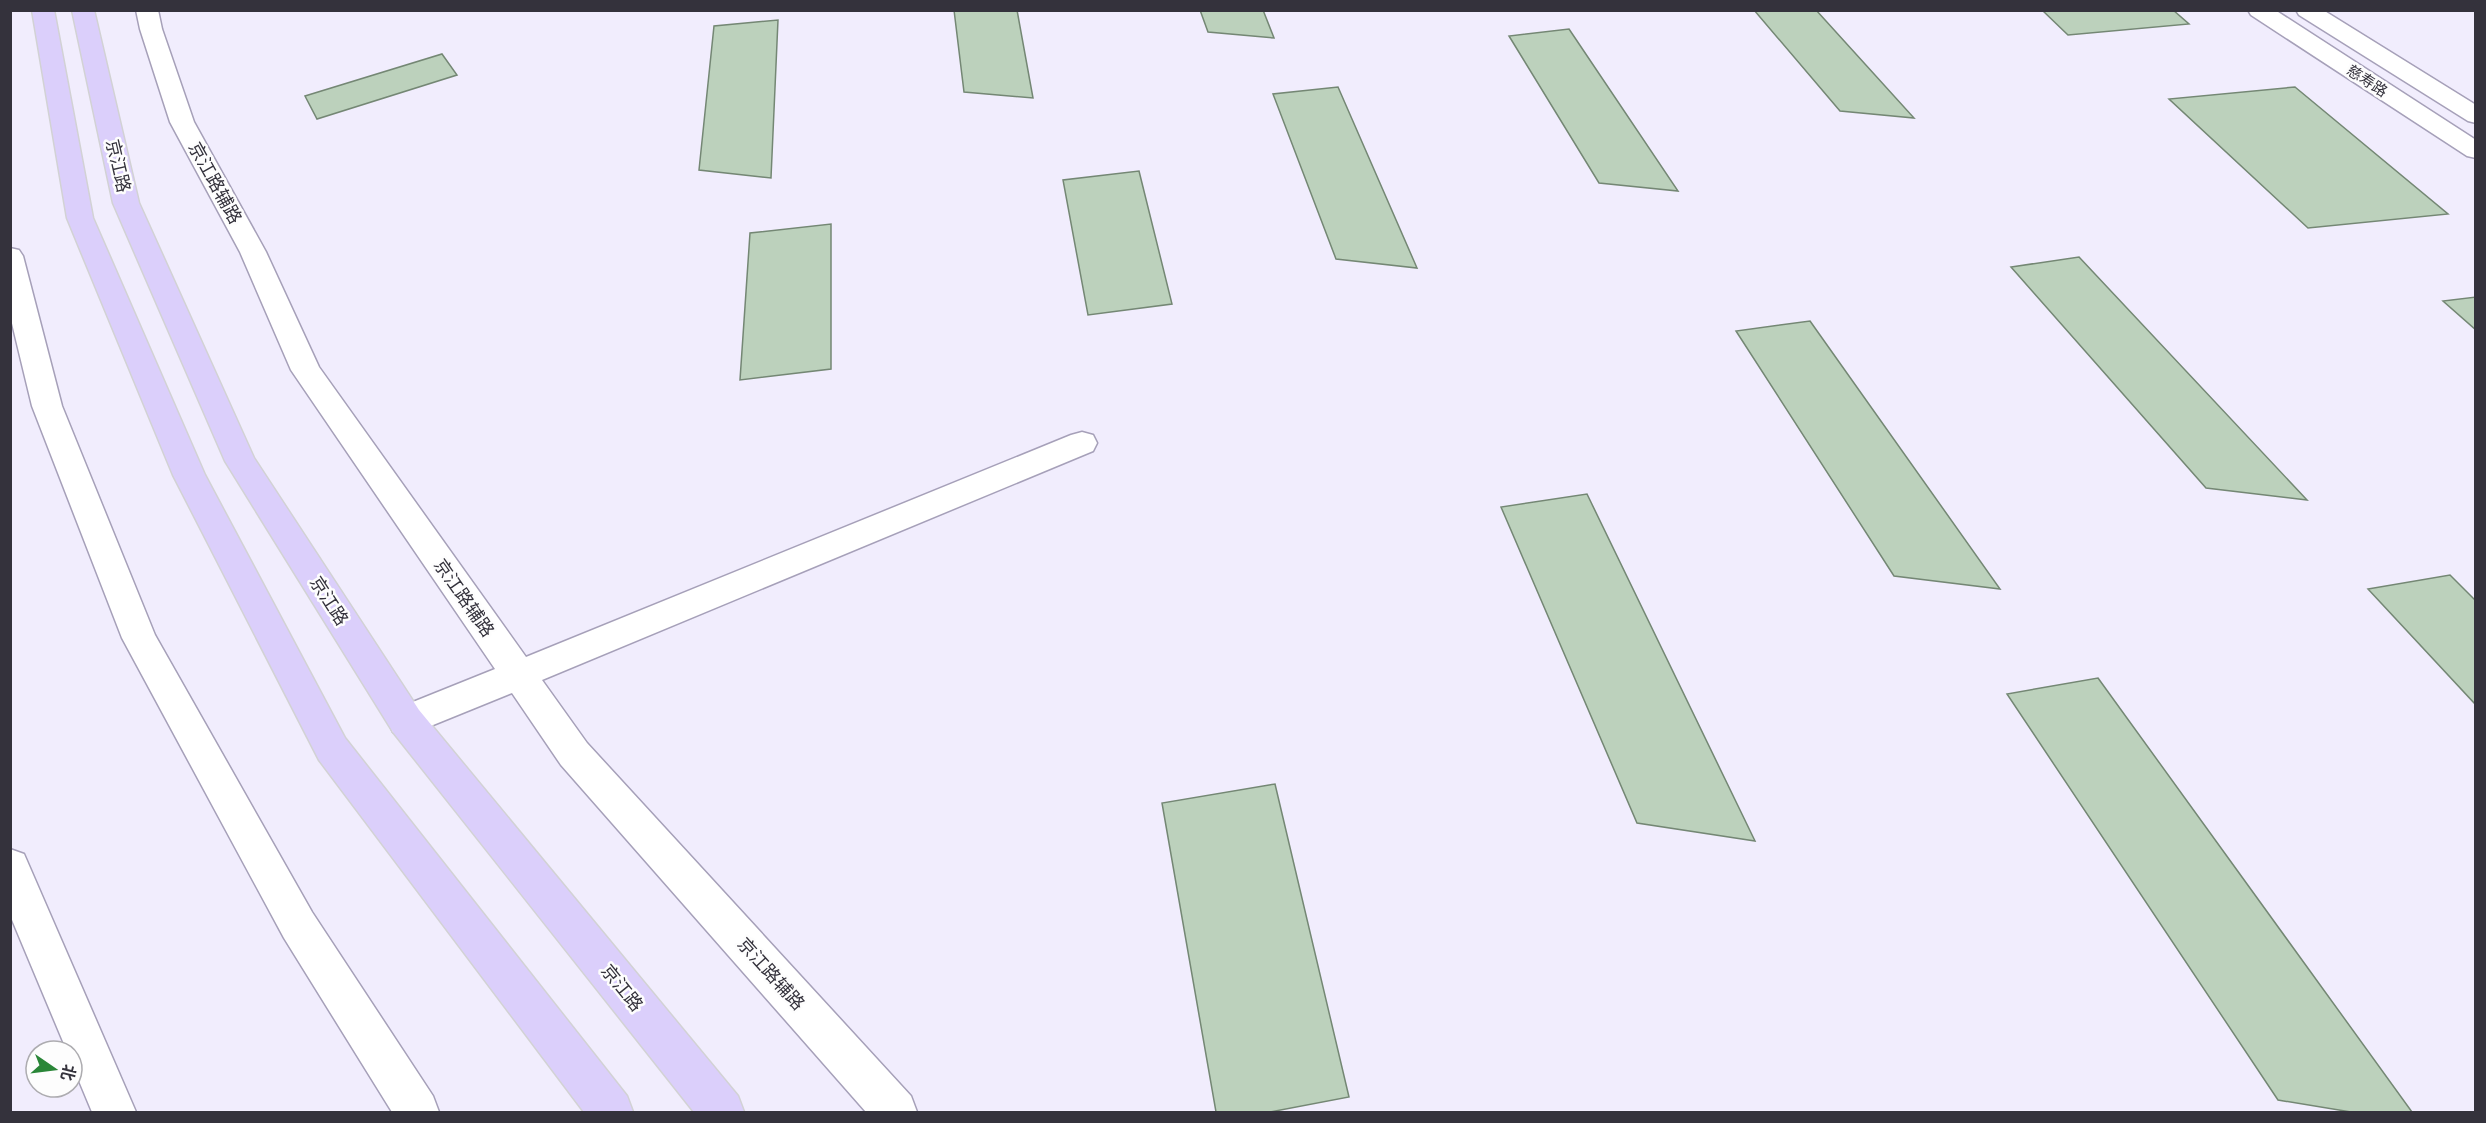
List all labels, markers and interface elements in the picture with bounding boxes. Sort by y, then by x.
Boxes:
street label: 慈寿路 [2343,60,2392,102]
street label: 京江路 [100,137,137,195]
street label: 京江路辅路 [183,137,248,228]
street label: 京江路辅路 [428,554,500,642]
street label: 京江路 [304,571,355,630]
street label: 京江路辅路 [732,932,811,1015]
street label: 京江路 [596,959,649,1017]
north arrow [24,1039,84,1099]
text: 北 [56,1062,81,1083]

